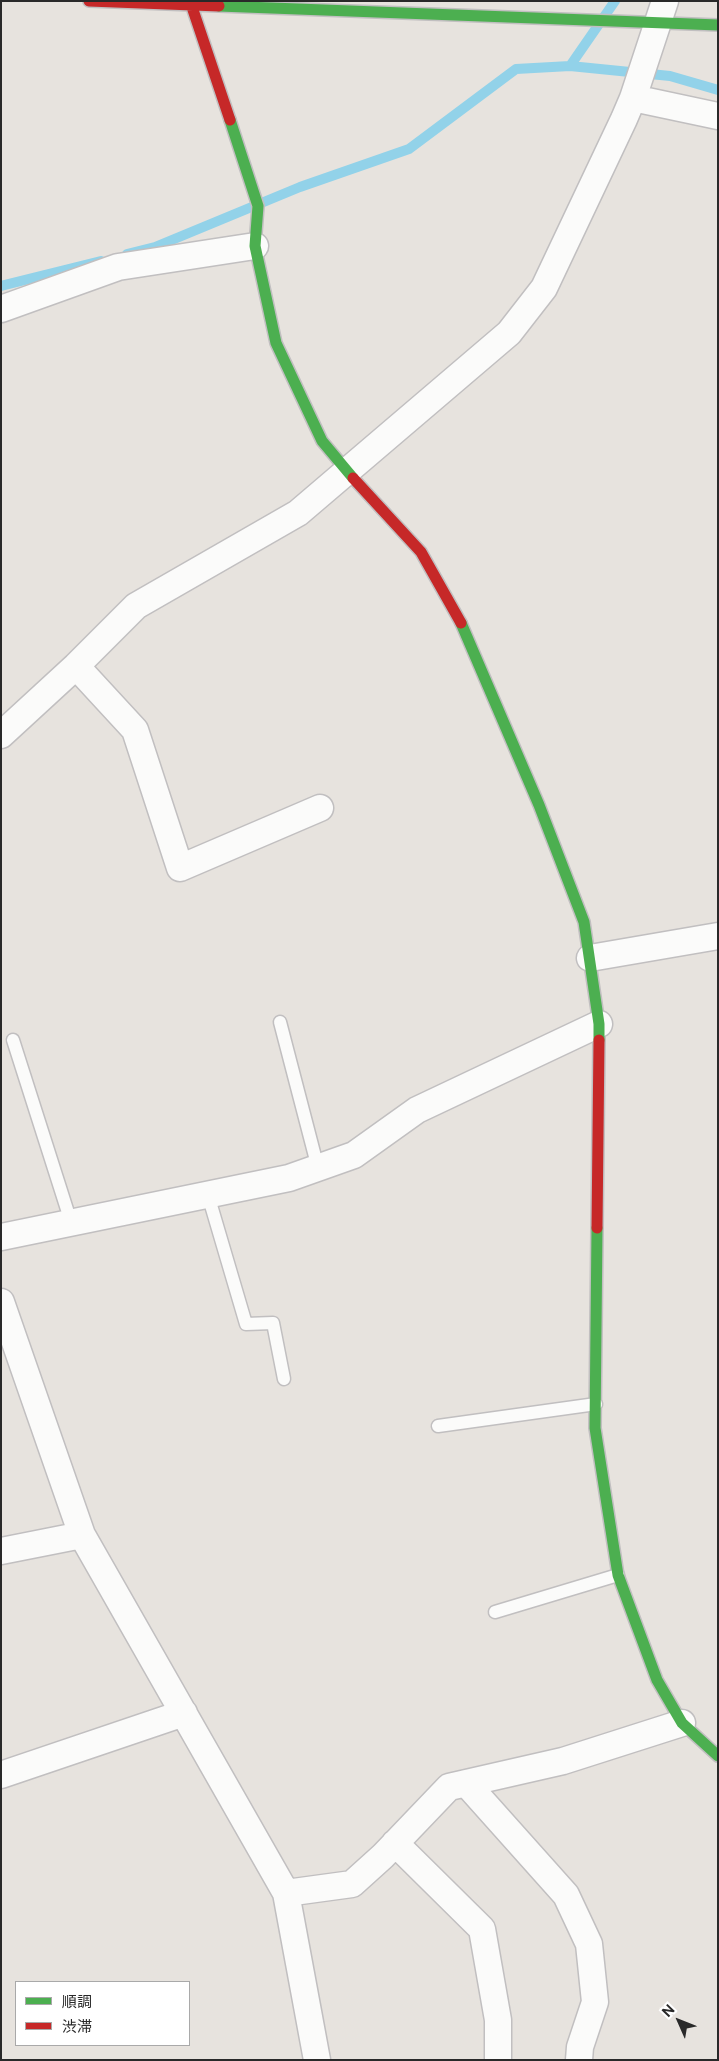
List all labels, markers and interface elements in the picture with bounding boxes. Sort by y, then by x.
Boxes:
legend [15,1981,190,2046]
text: 順調 [62,1993,92,2010]
north arrow [654,1996,704,2046]
text: N [659,2001,678,2020]
text: 渋滞 [62,2018,92,2035]

